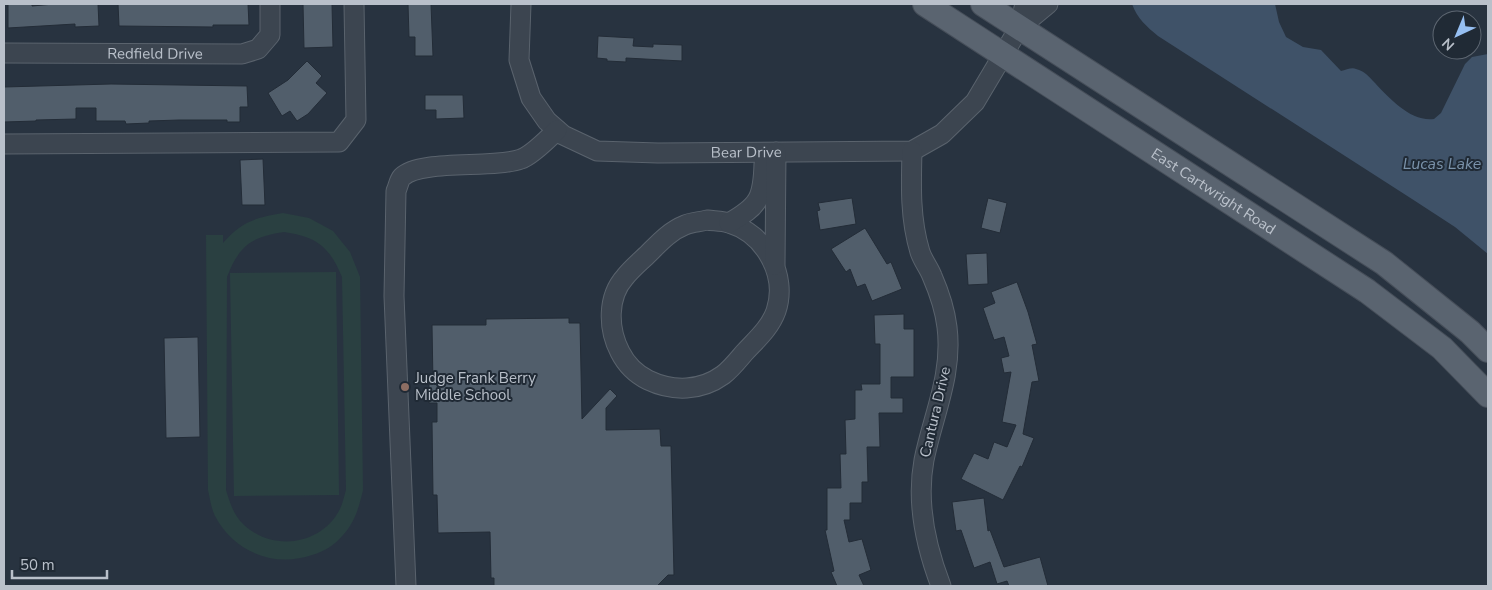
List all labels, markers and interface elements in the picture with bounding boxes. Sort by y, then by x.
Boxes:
north arrow [1432,10,1482,60]
text: N [1438,34,1459,54]
street label: Redfield Drive [107,43,203,64]
street label: Bear Drive [711,142,782,163]
street label: East Cartwright Road [1147,144,1280,239]
water label: Lucas Lake [1403,153,1482,175]
street label: Cantura Drive [915,365,955,459]
place label: Judge Frank Berry Middle School [414,368,536,405]
marker: Judge Frank Berry Middle School [399,381,411,393]
scale bar [12,548,108,580]
text: 50 m [20,555,55,575]

